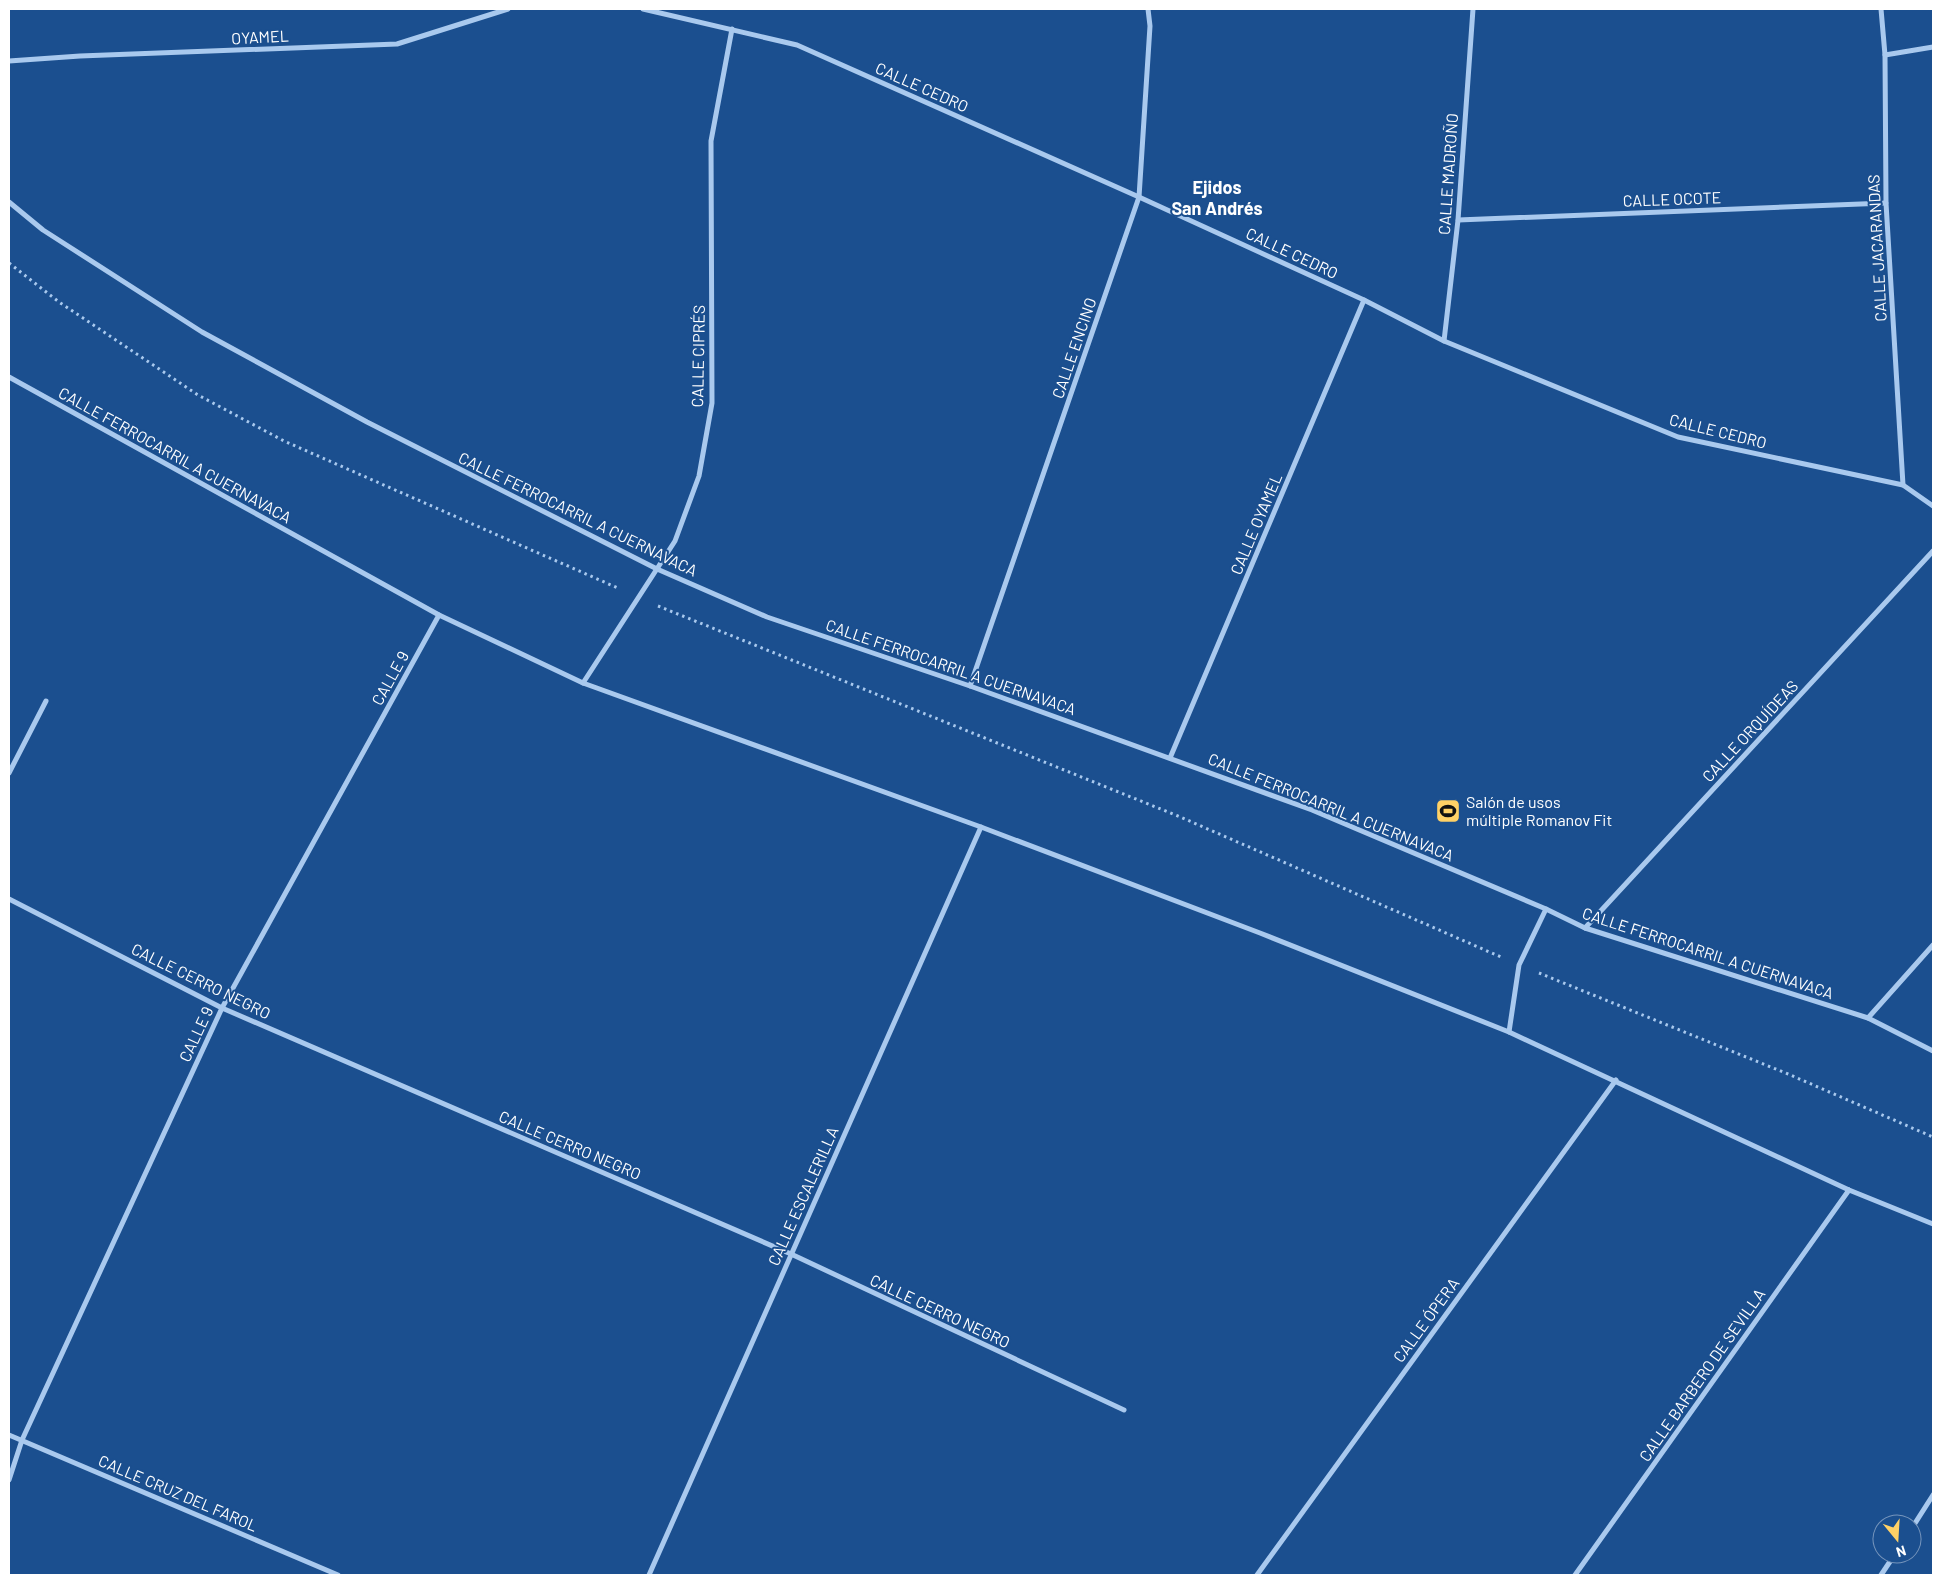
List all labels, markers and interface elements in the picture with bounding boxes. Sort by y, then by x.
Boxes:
street label: OYAMEL [231,26,289,47]
street label: CALLE CEDRO [873,58,972,115]
street label: CALLE MADROÑO [1434,112,1461,235]
street label: CALLE JACARANDAS [1863,174,1890,322]
district label: Ejidos San Andrés [1172,176,1262,219]
street label: CALLE OCOTE [1622,187,1722,210]
street label: CALLE CEDRO [1243,223,1341,282]
street label: CALLE ENCINO [1047,295,1100,401]
street label: CALLE CIPRÉS [687,305,708,407]
street label: CALLE FERROCARRIL A CUERNAVACA [56,382,295,527]
street label: CALLE CEDRO [1668,409,1769,452]
street label: CALLE FERROCARRIL A CUERNAVACA [456,447,701,580]
street label: CALLE OYAMEL [1226,470,1285,577]
street label: CALLE FERROCARRIL A CUERNAVACA [824,615,1079,718]
street label: CALLE 9 [367,647,412,708]
street label: CALLE ORQUÍDEAS [1698,676,1802,785]
street label: CALLE FERROCARRIL A CUERNAVACA [1206,748,1457,865]
place label: Salón de usos múltiple Romanov Fit [1466,792,1612,829]
sports icon: Salón de usos múltiple Romanov Fit [1435,798,1461,824]
street label: CALLE FERROCARRIL A CUERNAVACA [1580,903,1837,1002]
street label: CALLE CERRO NEGRO [129,939,274,1022]
street label: CALLE 9 [175,1003,217,1064]
street label: CALLE CERRO NEGRO [496,1106,644,1183]
street label: CALLE ESCALERILLA [763,1123,842,1268]
street label: CALLE CERRO NEGRO [867,1270,1013,1351]
street label: CALLE ÓPERA [1389,1274,1463,1366]
street label: CALLE BARBERO DE SEVILLA [1635,1284,1769,1465]
street label: CALLE CRUZ DEL FAROL [96,1450,261,1535]
north arrow [1872,1514,1922,1564]
text: N [1894,1542,1908,1561]

